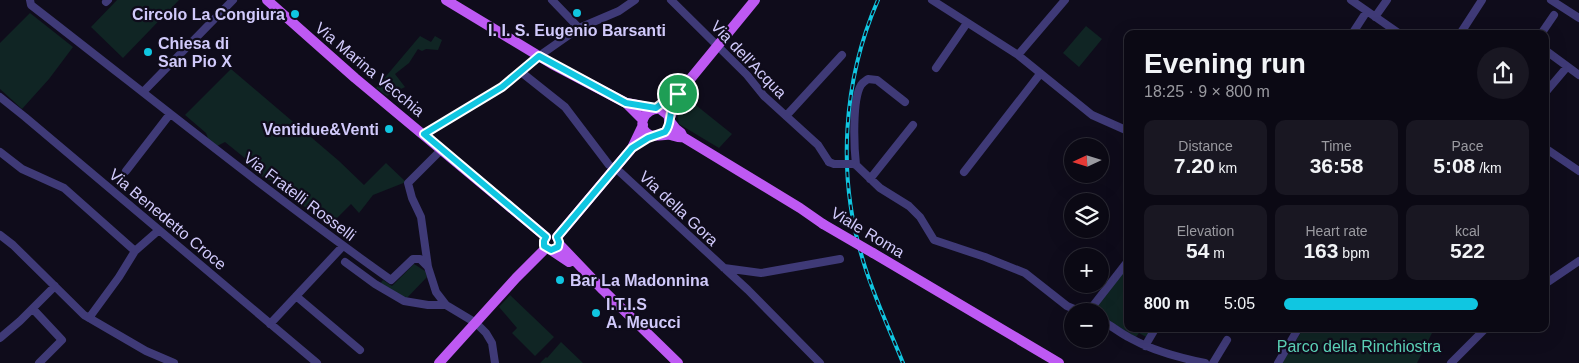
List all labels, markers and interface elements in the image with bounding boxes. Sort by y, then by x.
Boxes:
place label: Circolo La Congiura [132,6,285,23]
marker: I. I. S. Eugenio Barsanti [571,7,583,19]
marker: Circolo La Congiura [289,8,301,20]
street label: Via dell'Acqua [708,17,790,102]
street label: Via Marina Vecchia [312,19,428,120]
place label: I. I. S. Eugenio Barsanti [488,22,666,39]
place label: Chiesa di San Pio X [158,35,232,70]
marker: Chiesa di San Pio X [142,46,154,58]
button: share [1477,47,1529,99]
text: Evening run [1144,48,1306,79]
pin [657,73,699,115]
icon: arrive [664,80,692,108]
text: 18:25 · 9 × 800 m [1144,83,1270,100]
place label: Ventidue&Venti [263,121,379,138]
marker: Ventidue&Venti [383,123,395,135]
north arrow [1064,138,1109,182]
map controls [1064,138,1109,348]
text: Distance [1178,138,1233,154]
text: Time [1321,138,1352,154]
text: Pace [1452,138,1483,154]
street label: Via Fratelli Rosselli [240,149,359,244]
text: 7.20 [1174,154,1215,177]
text: 36:58 [1310,154,1363,177]
text: 5:08 [1433,154,1475,177]
text: km [1215,160,1237,176]
text: /km [1475,160,1502,176]
street label: Via Benedetto Croce [106,166,230,273]
street label: Via della Gora [636,168,721,249]
button: layers [1064,193,1109,238]
street label: Viale Roma [828,204,908,261]
text: Elevation [1177,223,1234,239]
text: Heart rate [1305,223,1368,239]
text: kcal [1455,223,1480,239]
text: 54 [1186,239,1209,262]
text: 163 [1303,239,1338,262]
text: 522 [1450,239,1485,262]
text: m [1209,245,1225,261]
text: bpm [1338,245,1370,261]
button: + [1064,248,1109,293]
place label: Bar La Madonnina [570,272,709,289]
marker: Bar La Madonnina [554,274,566,286]
text: 800 m [1144,295,1189,312]
text: 5:05 [1224,295,1255,312]
place label: I.T.I.S A. Meucci [606,296,681,331]
button: − [1064,303,1109,348]
marker: I.T.I.S A. Meucci [590,307,602,319]
park label: Parco della Rinchiostra [1277,338,1441,355]

